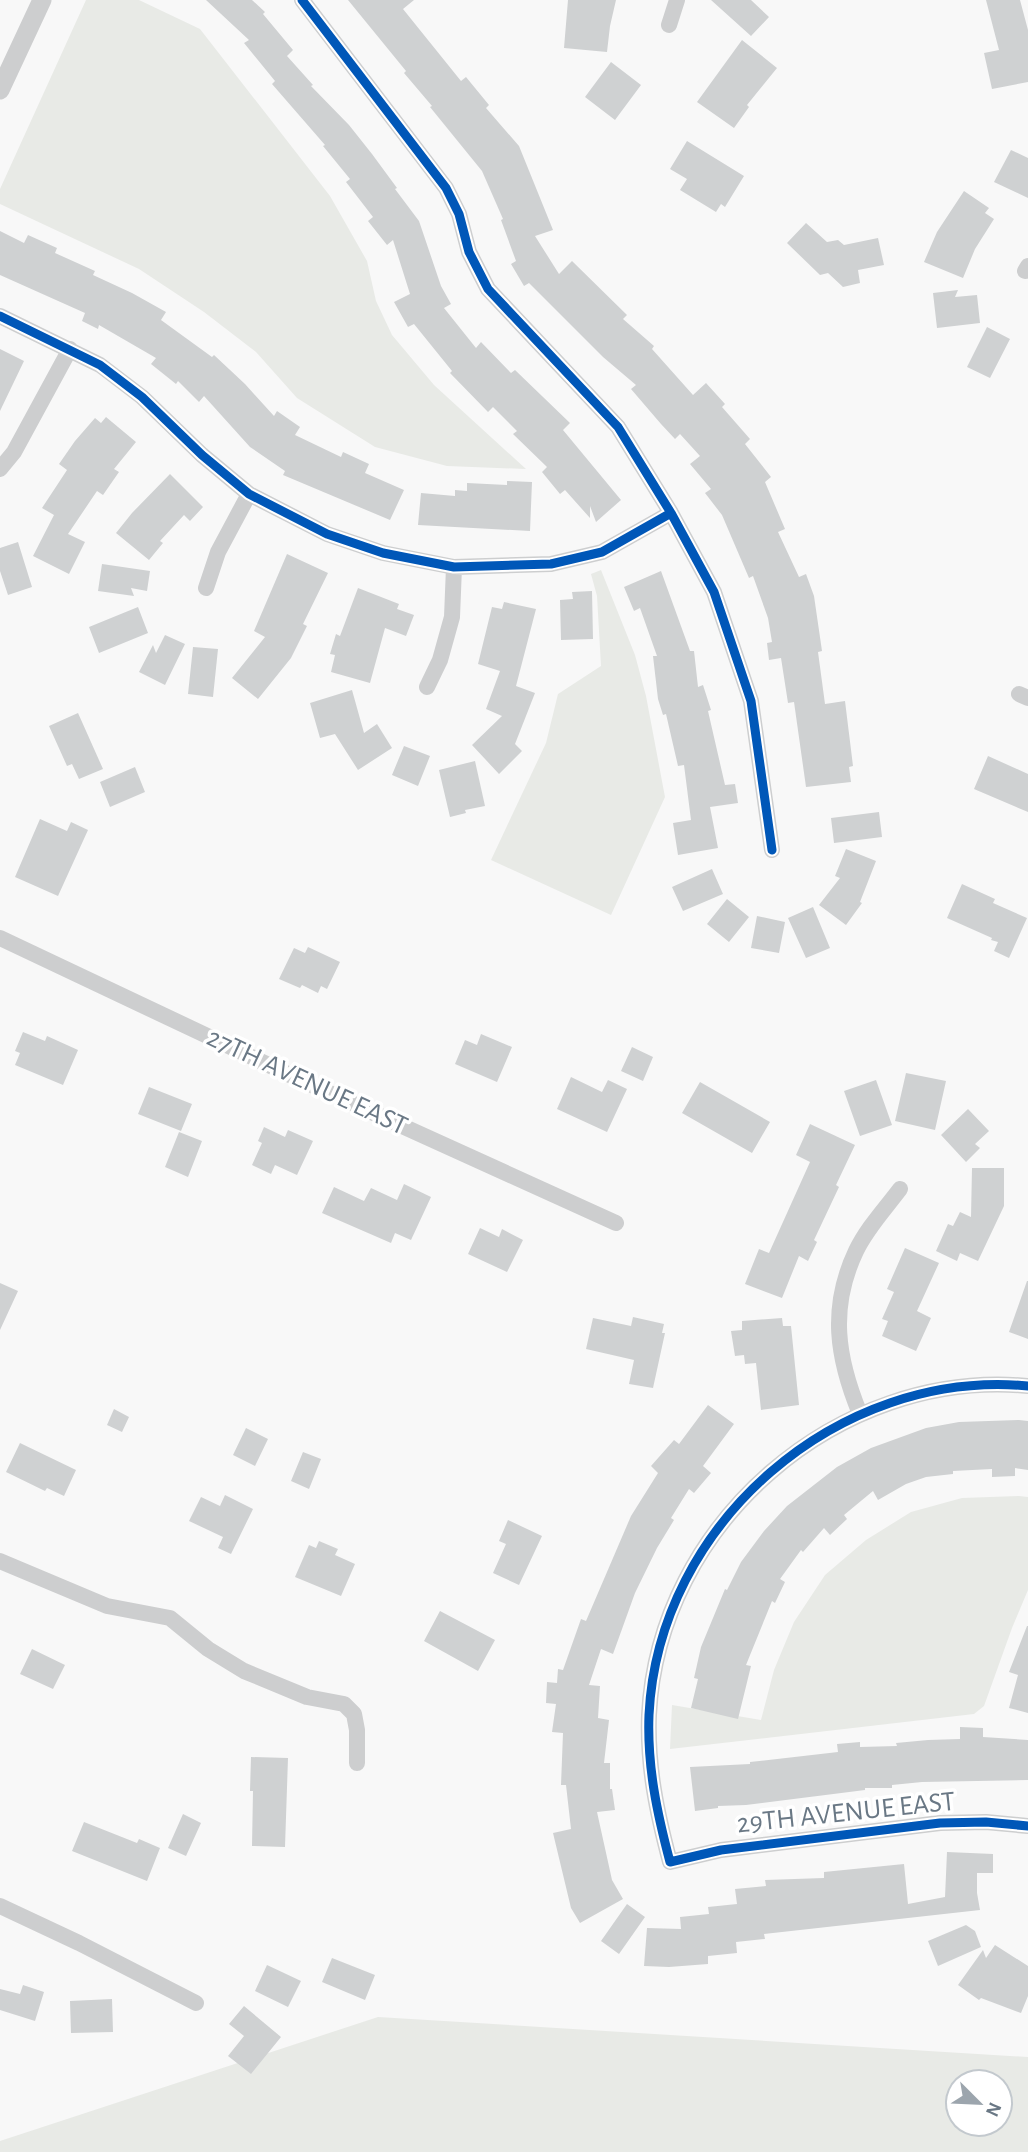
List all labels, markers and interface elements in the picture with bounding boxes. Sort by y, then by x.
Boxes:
street label: 27TH AVENUE EAST [202,1023,412,1141]
street label: 29TH AVENUE EAST [736,1788,957,1838]
north arrow [944,2068,1014,2138]
text: N [982,2099,1005,2119]

